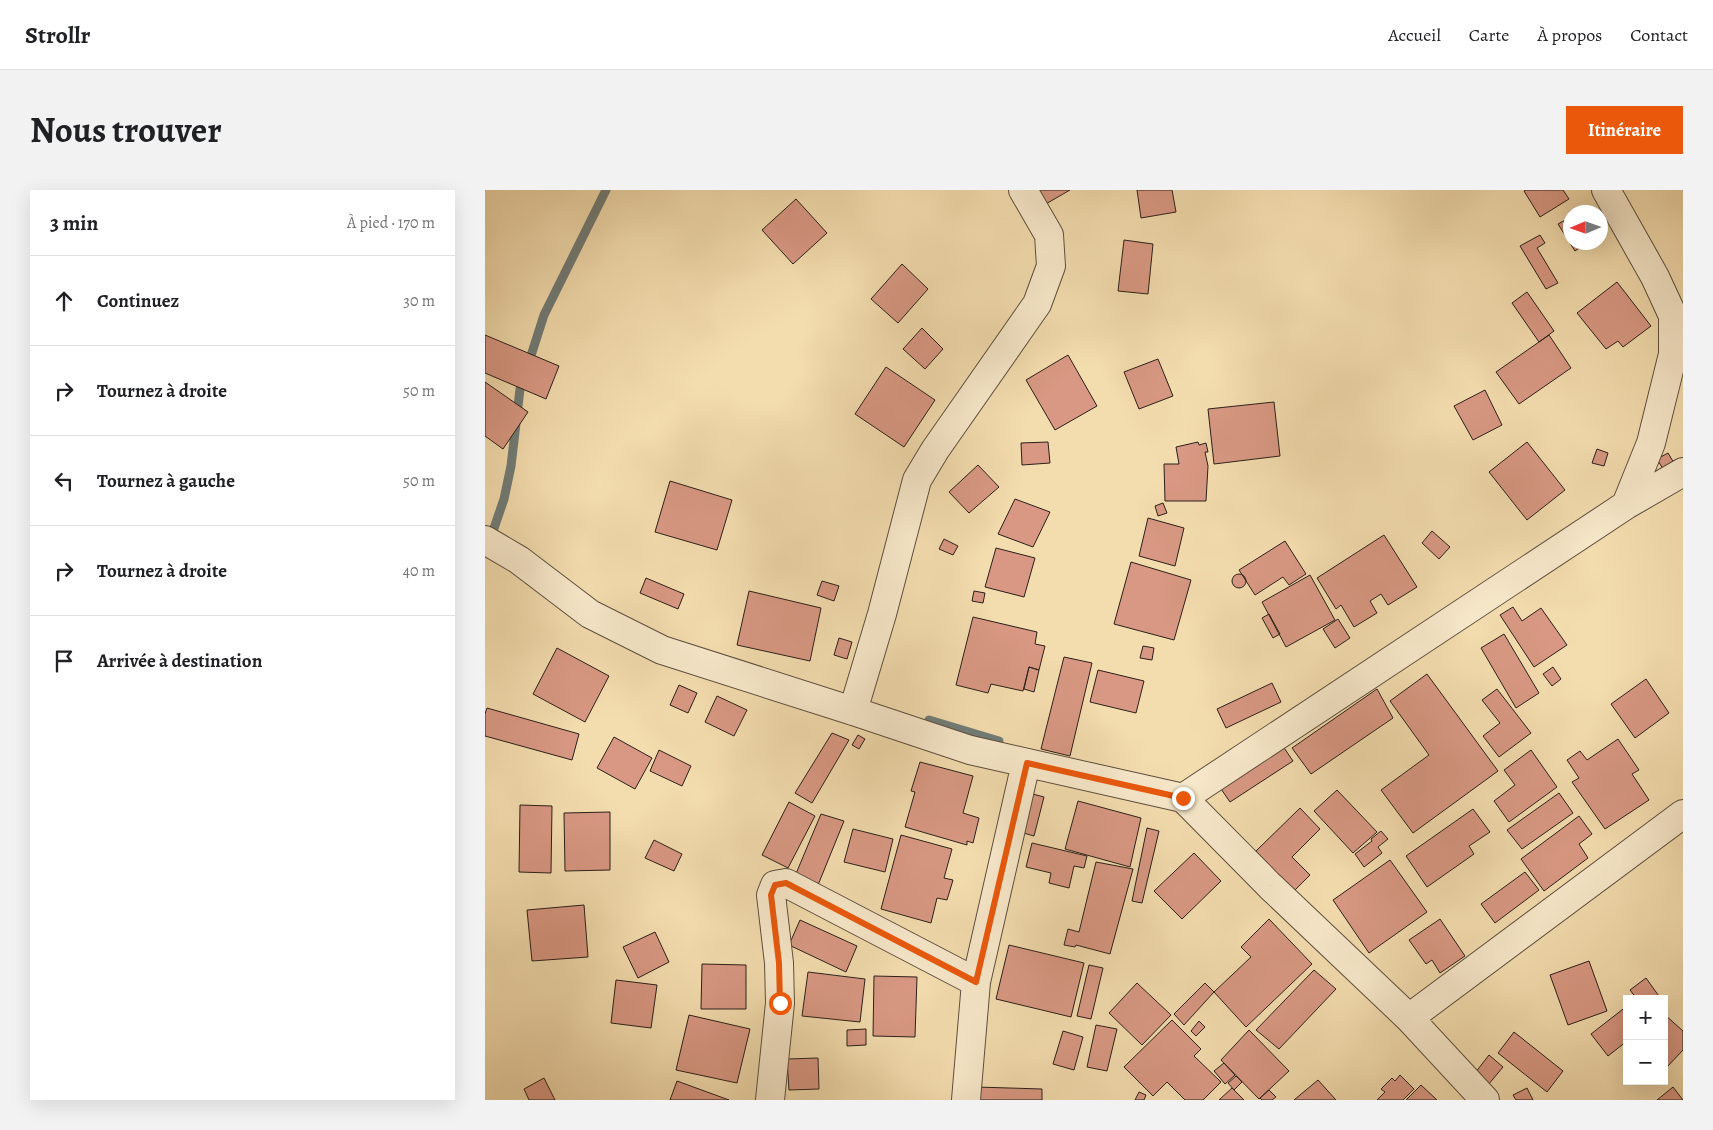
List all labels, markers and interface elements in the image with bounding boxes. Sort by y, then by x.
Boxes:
text: Strollr [25,19,90,51]
text: Accueil [1388,23,1441,47]
text: Carte [1469,23,1509,47]
text: À propos [1537,23,1602,47]
text: Contact [1630,23,1688,47]
text: Nous trouver [30,106,222,154]
button: Itinéraire [1566,106,1683,154]
north arrow [1563,205,1608,250]
text: 3 min [50,209,98,237]
text: À pied · 170 m [347,212,435,234]
icon: ahead [50,287,78,315]
text: Continuez [97,288,179,314]
text: 30 m [403,290,435,312]
icon: right [50,377,78,405]
text: Tournez à droite [97,378,227,404]
text: 50 m [403,380,435,402]
icon: left [50,467,78,495]
text: Tournez à gauche [97,468,235,494]
text: 50 m [403,470,435,492]
icon: right [50,557,78,585]
text: Tournez à droite [97,558,227,584]
text: 40 m [403,560,435,582]
icon: arrive [50,647,78,675]
text: Arrivée à destination [97,648,262,674]
route end [1172,787,1195,810]
route start [769,992,792,1015]
map controls [1623,995,1668,1085]
button: + [1623,995,1668,1040]
button: − [1623,1040,1668,1085]

